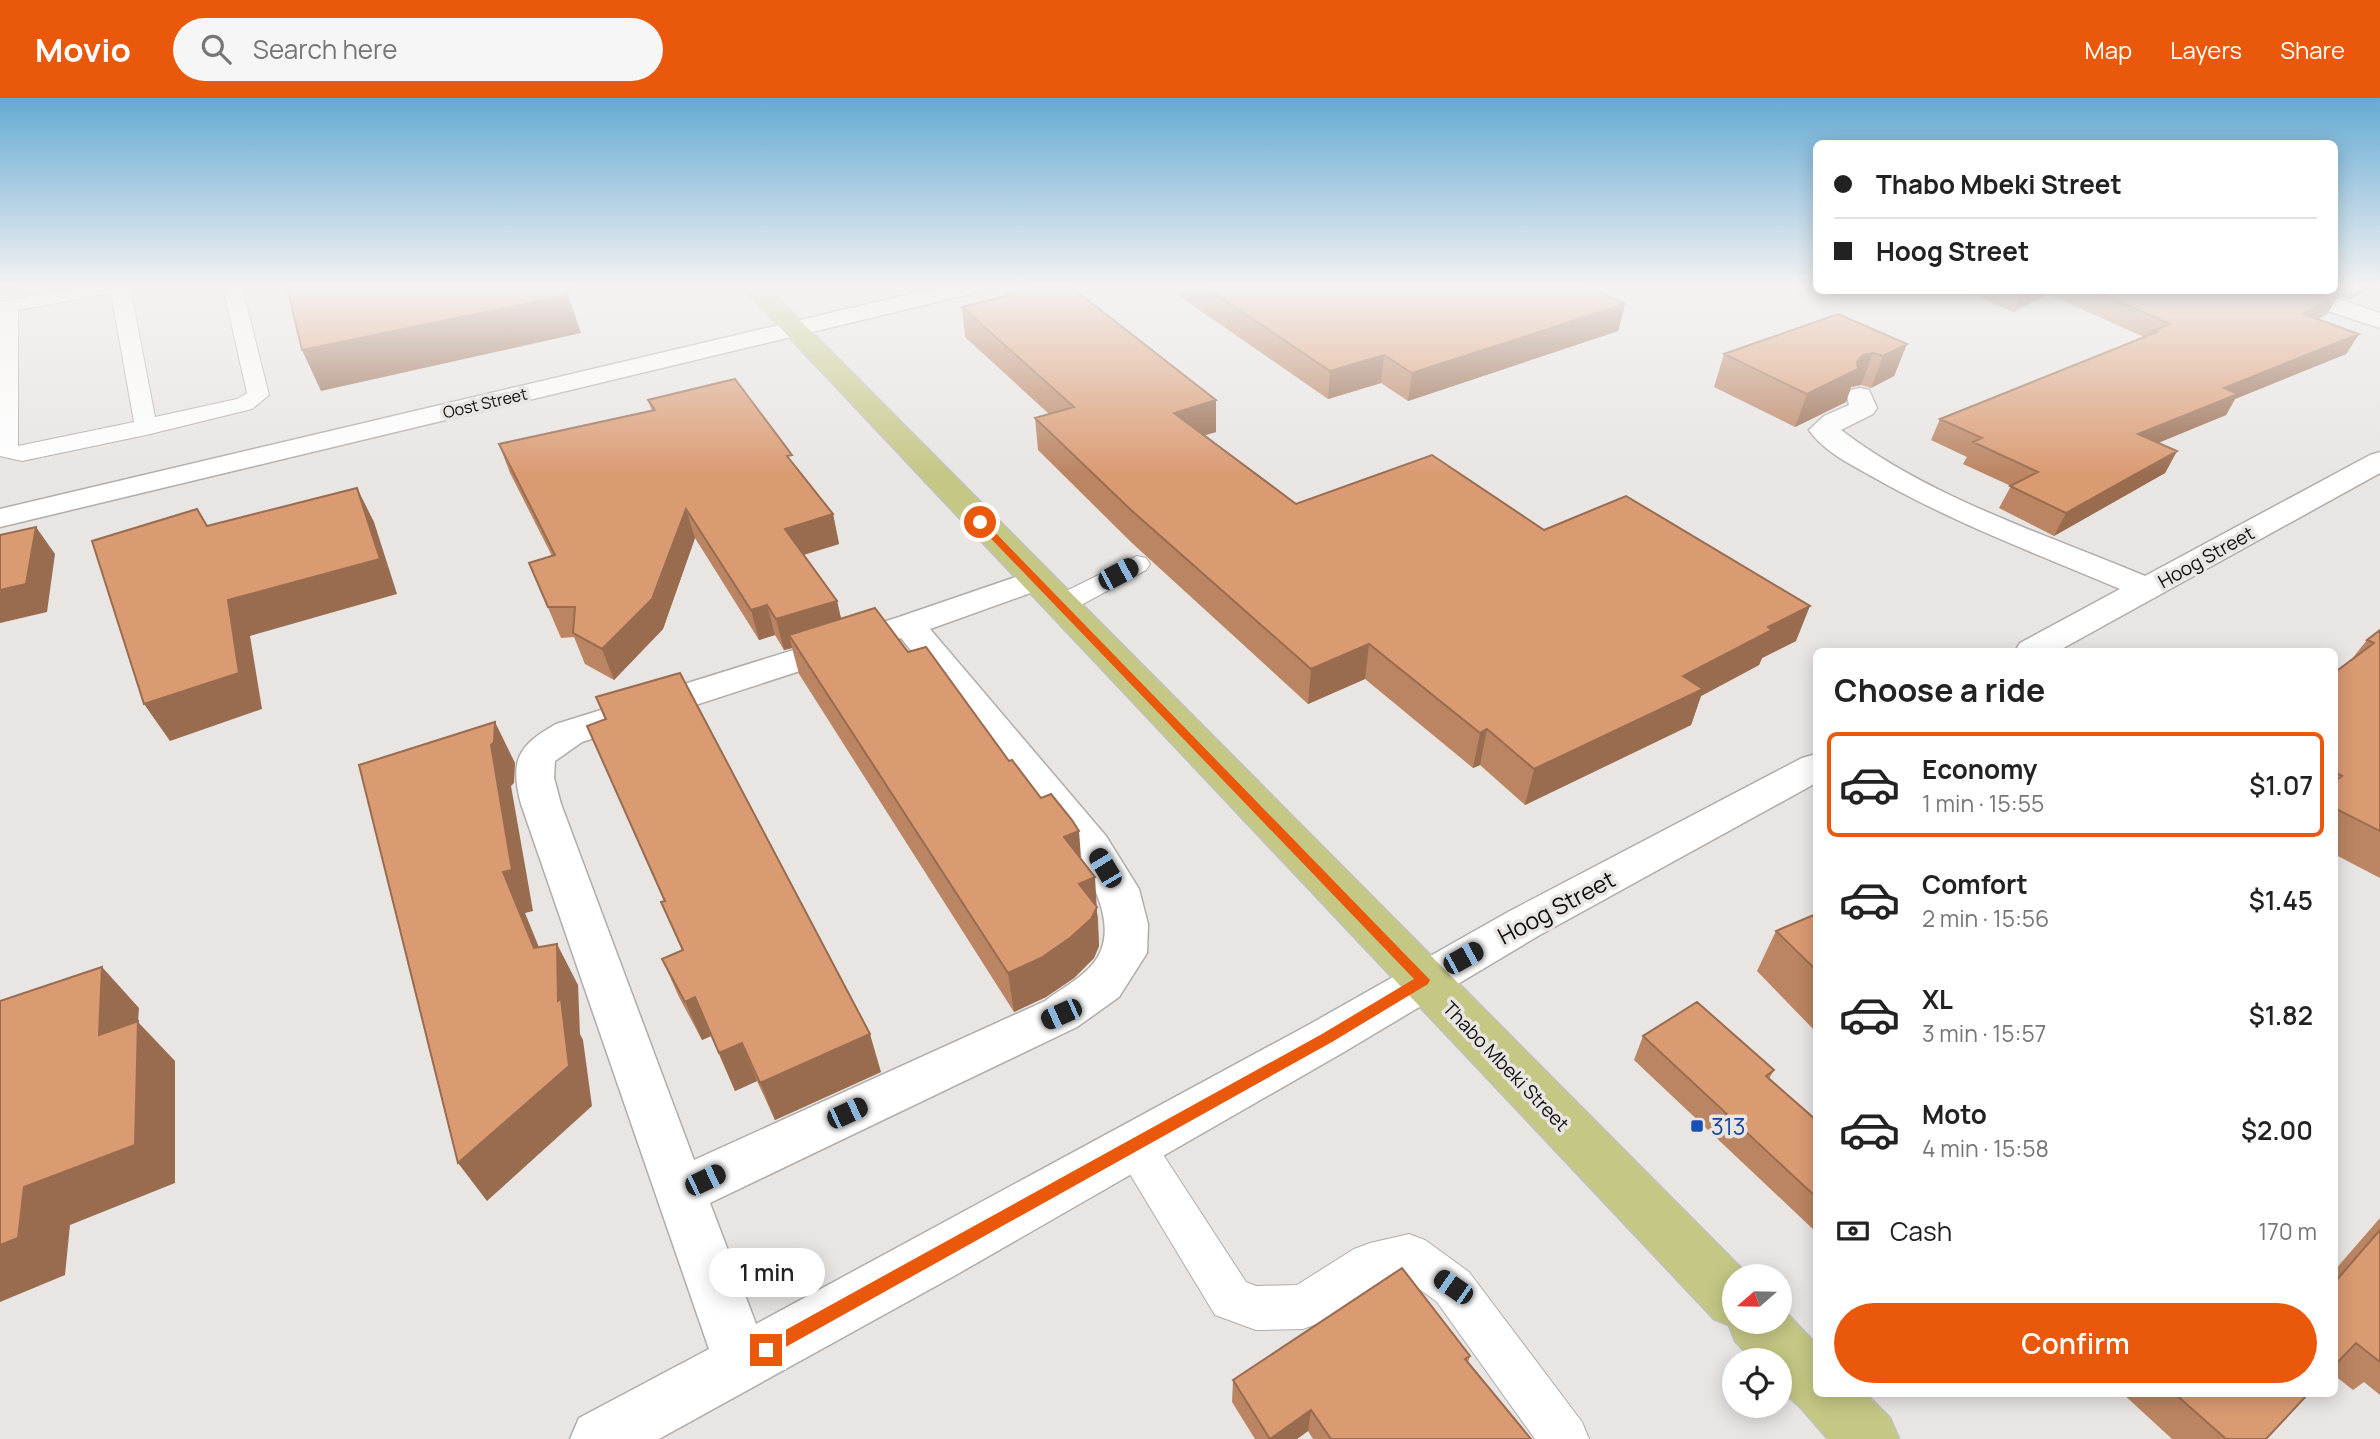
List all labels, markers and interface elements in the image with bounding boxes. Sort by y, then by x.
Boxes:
search box [173,18,663,81]
text: Movio [35,27,131,72]
icon: search [197,30,235,68]
text: Search here [253,31,397,67]
text: Map [2085,33,2132,66]
text: Layers [2170,33,2242,66]
text: Share [2280,33,2345,66]
text: Thabo Mbeki Street [1876,166,2122,202]
text: Hoog Street [1876,233,2029,269]
street label: Oost Street [441,383,529,423]
route start [964,506,996,538]
street label: Hoog Street [2153,520,2259,594]
car [1095,555,1142,593]
text: Choose a ride [1834,668,2045,712]
text: Economy [1922,751,2037,787]
icon: car [1838,753,1901,816]
text: $1.07 [2249,767,2313,803]
text: 1 min · 15:55 [1922,787,2044,819]
car [1086,845,1125,891]
street label: Hoog Street [1492,863,1620,951]
text: Comfort [1922,866,2028,902]
icon: car [1838,868,1901,931]
text: $1.45 [2249,882,2313,918]
text: 2 min · 15:56 [1922,902,2049,934]
car [1440,939,1487,977]
text: XL [1922,981,1953,1017]
icon: car [1838,983,1901,1046]
street label: Thabo Mbeki Street [1437,995,1575,1137]
car [1038,996,1085,1032]
text: $1.82 [2249,997,2313,1033]
text: 3 min · 15:57 [1922,1017,2046,1049]
car [824,1095,871,1131]
text: Moto [1922,1096,1987,1132]
icon: car [1838,1098,1901,1161]
place label: 313 [1711,1110,1745,1142]
text: $2.00 [2241,1112,2313,1148]
marker: 313 [1689,1118,1705,1134]
text: 4 min · 15:58 [1922,1132,2049,1164]
car [682,1161,729,1199]
icon: cash [1834,1212,1872,1250]
text: Cash [1890,1213,1952,1249]
text: 170 m [2258,1215,2317,1247]
callout: 1 min [708,1248,824,1298]
text: 1 min [740,1256,794,1288]
north arrow [1722,1264,1792,1334]
map controls [1722,1264,1792,1418]
car [1430,1266,1477,1308]
button: Confirm [1834,1303,2317,1383]
route end [750,1334,782,1366]
button: locate [1722,1348,1792,1418]

